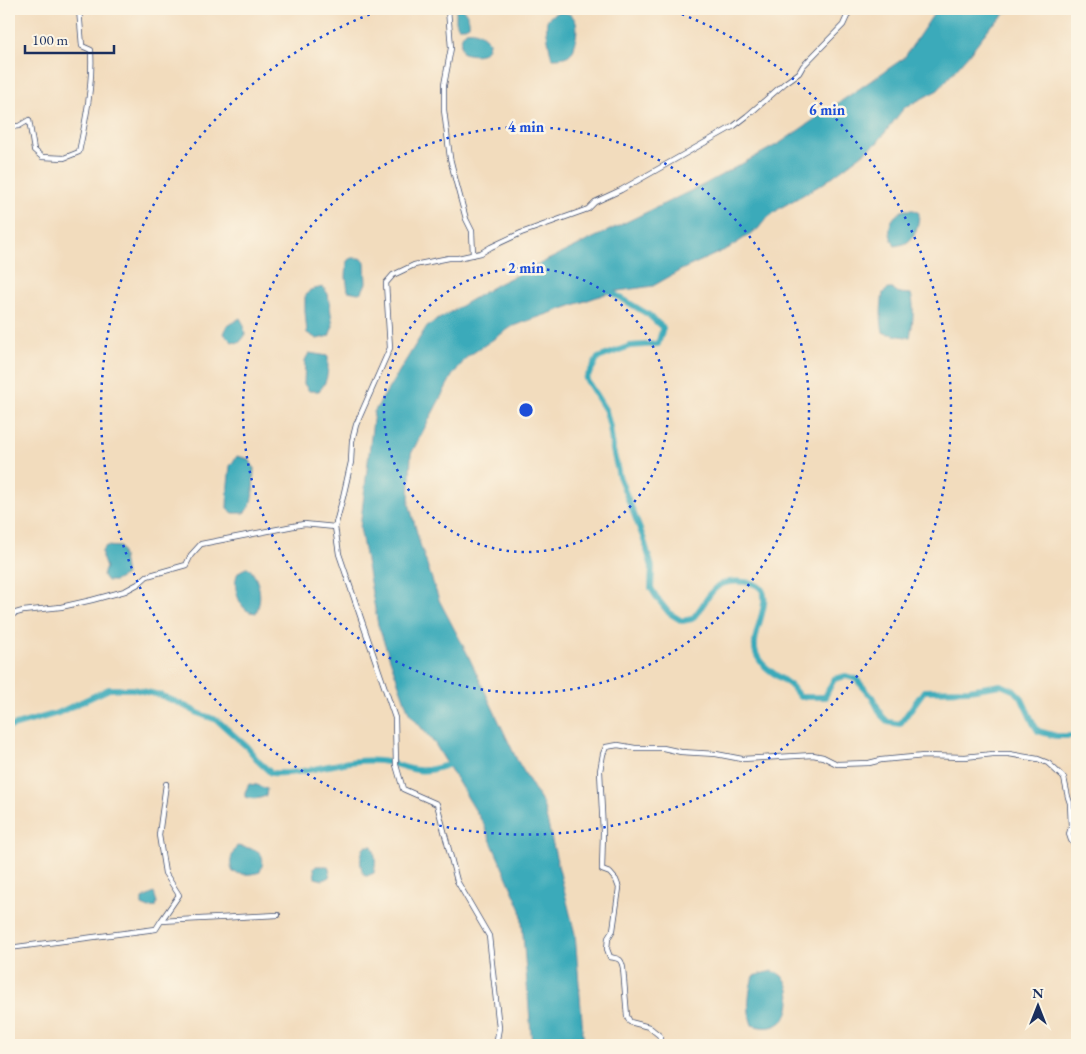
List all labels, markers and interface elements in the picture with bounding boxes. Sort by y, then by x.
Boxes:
scale bar [25,22,114,54]
text: 100 m [32,30,69,49]
text: 6 min [809,100,846,119]
text: 4 min [508,117,545,136]
text: 2 min [508,258,545,277]
centre of rings [517,401,535,419]
north arrow [1014,982,1064,1032]
text: N [1032,984,1044,1002]

